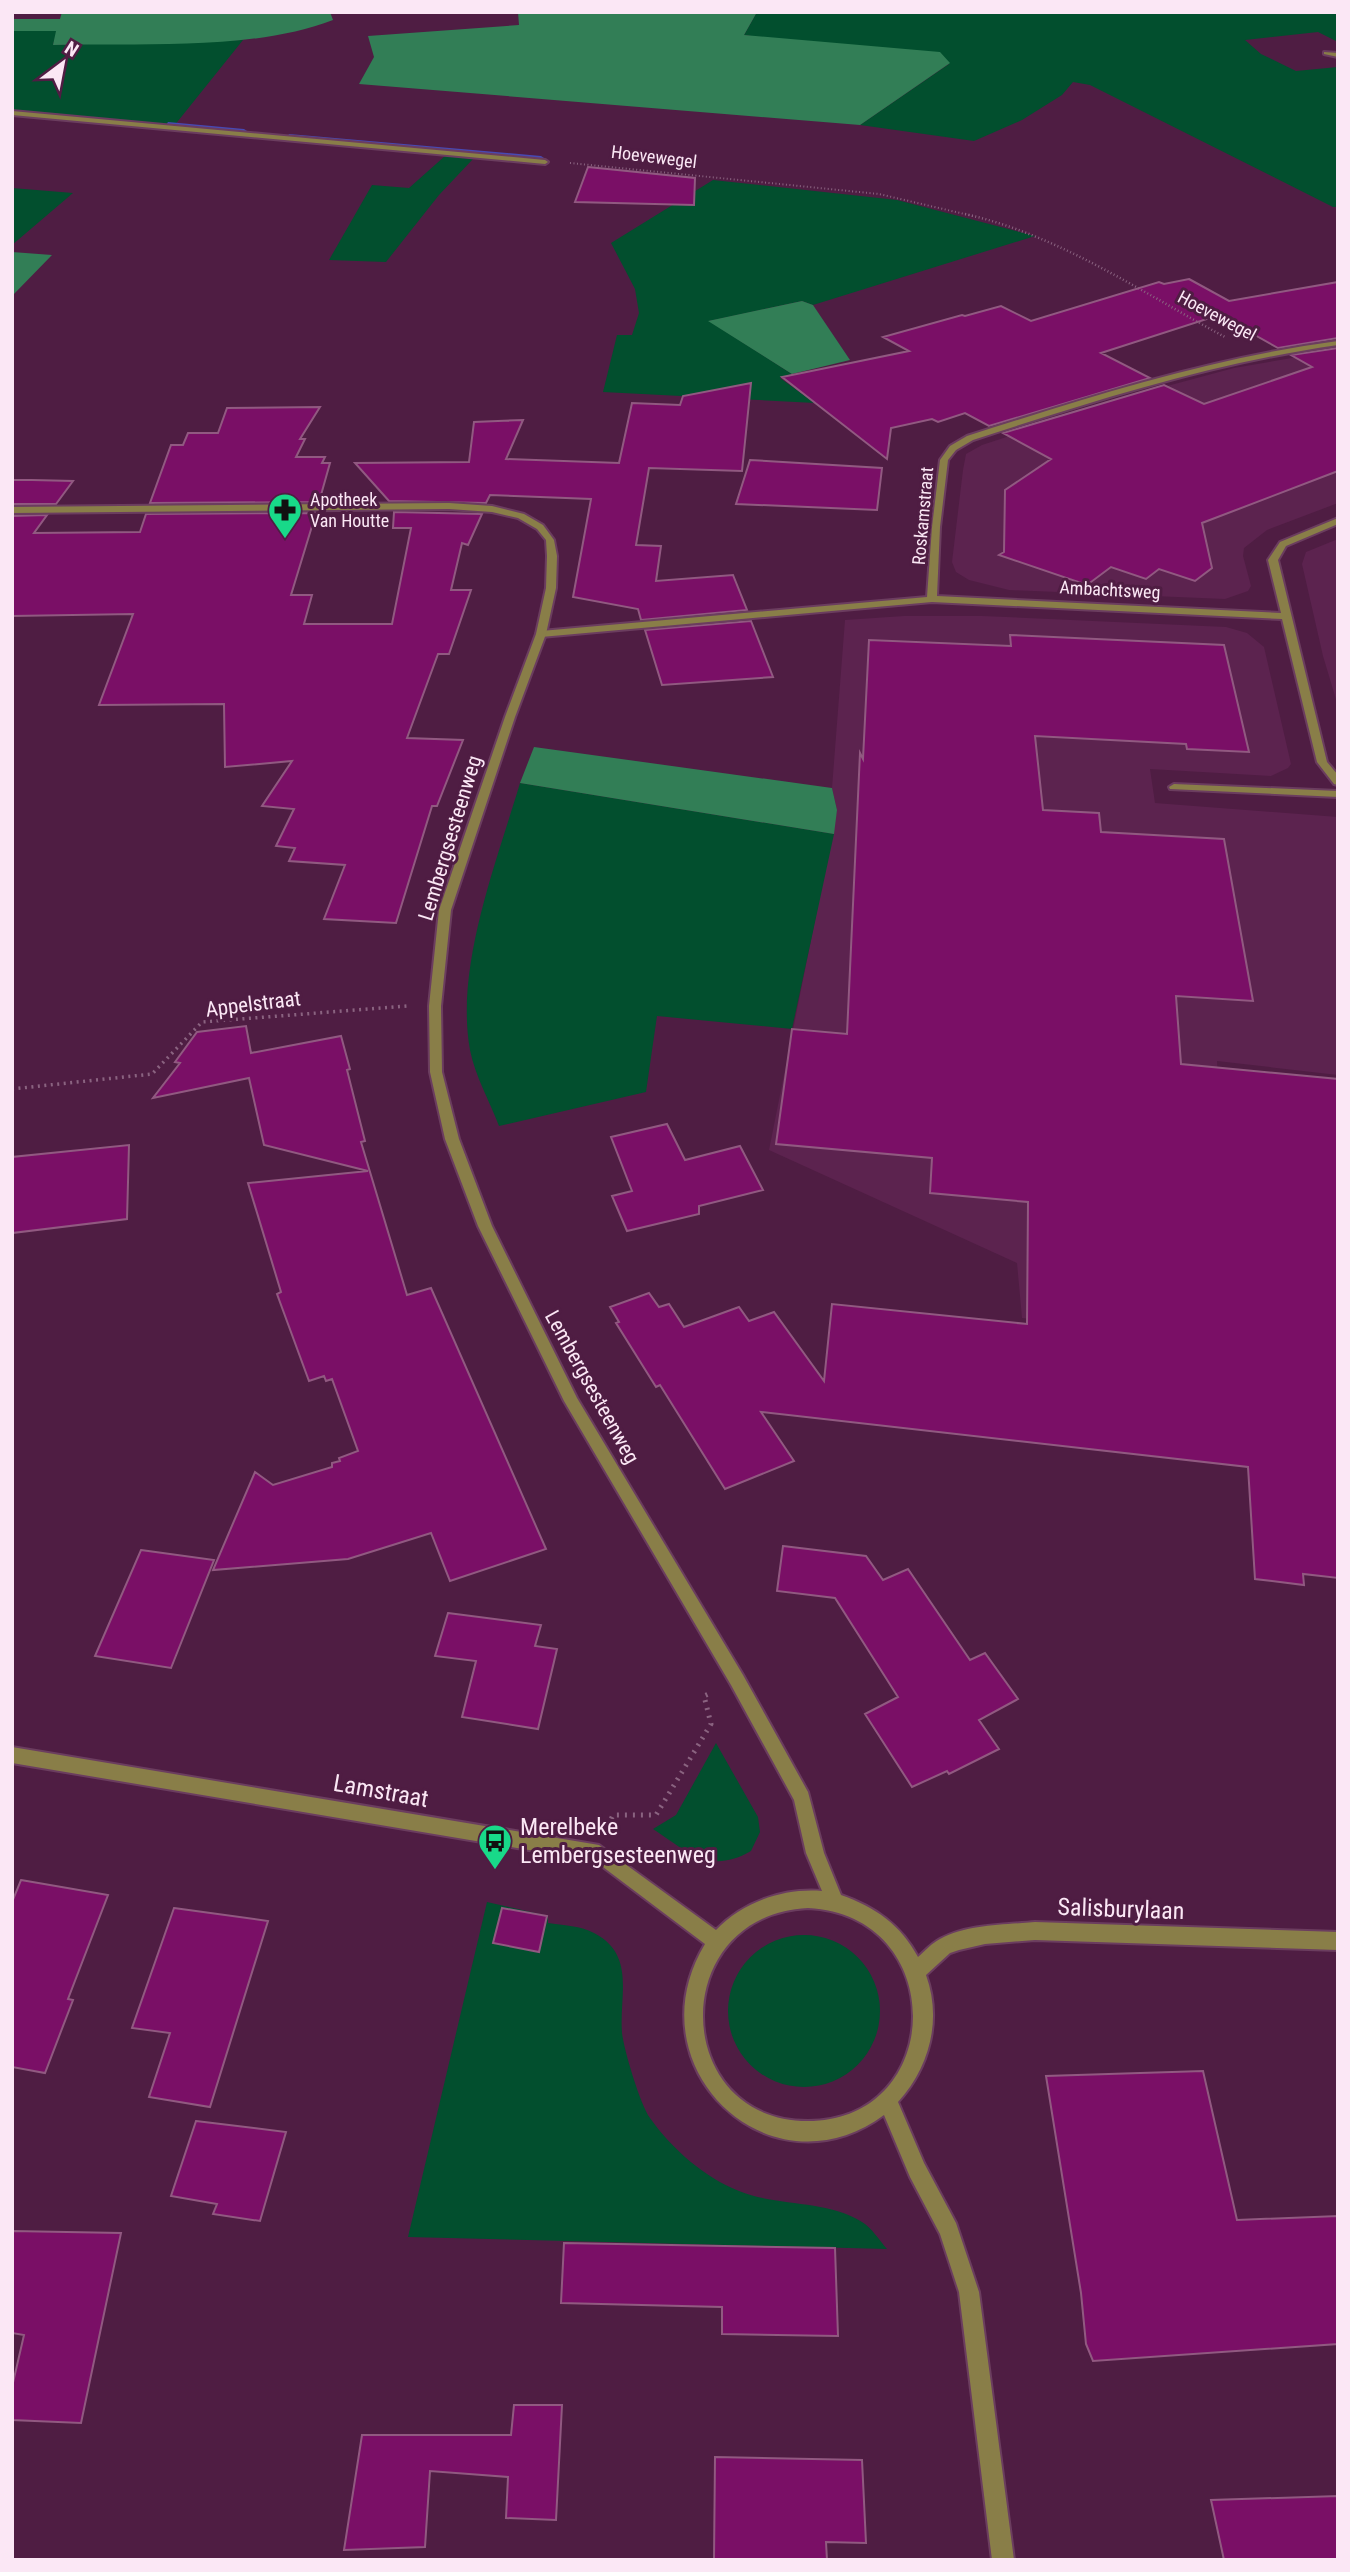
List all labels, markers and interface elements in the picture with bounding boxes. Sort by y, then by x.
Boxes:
north arrow [28,28,98,98]
text: N [61,36,83,62]
street label: Hoevewegel [610,141,698,172]
street label: Hoevewegel [1174,286,1260,345]
street label: Roskamstraat [908,466,937,566]
place label: Apotheek Van Houtte [310,489,389,531]
pharmacy icon: Apotheek Van Houtte [266,491,304,540]
street label: Ambachtsweg [1059,576,1161,603]
street label: Lembergsesteenweg [413,753,487,923]
street label: Appelstraat [204,986,302,1022]
street label: Lembergsesteenweg [540,1306,644,1468]
street label: Lamstraat [331,1769,431,1813]
place label: Merelbeke Lembergsesteenweg [520,1813,716,1869]
bus stop icon: Merelbeke Lembergsesteenweg [476,1822,514,1871]
street label: Salisburylaan [1057,1893,1185,1925]

